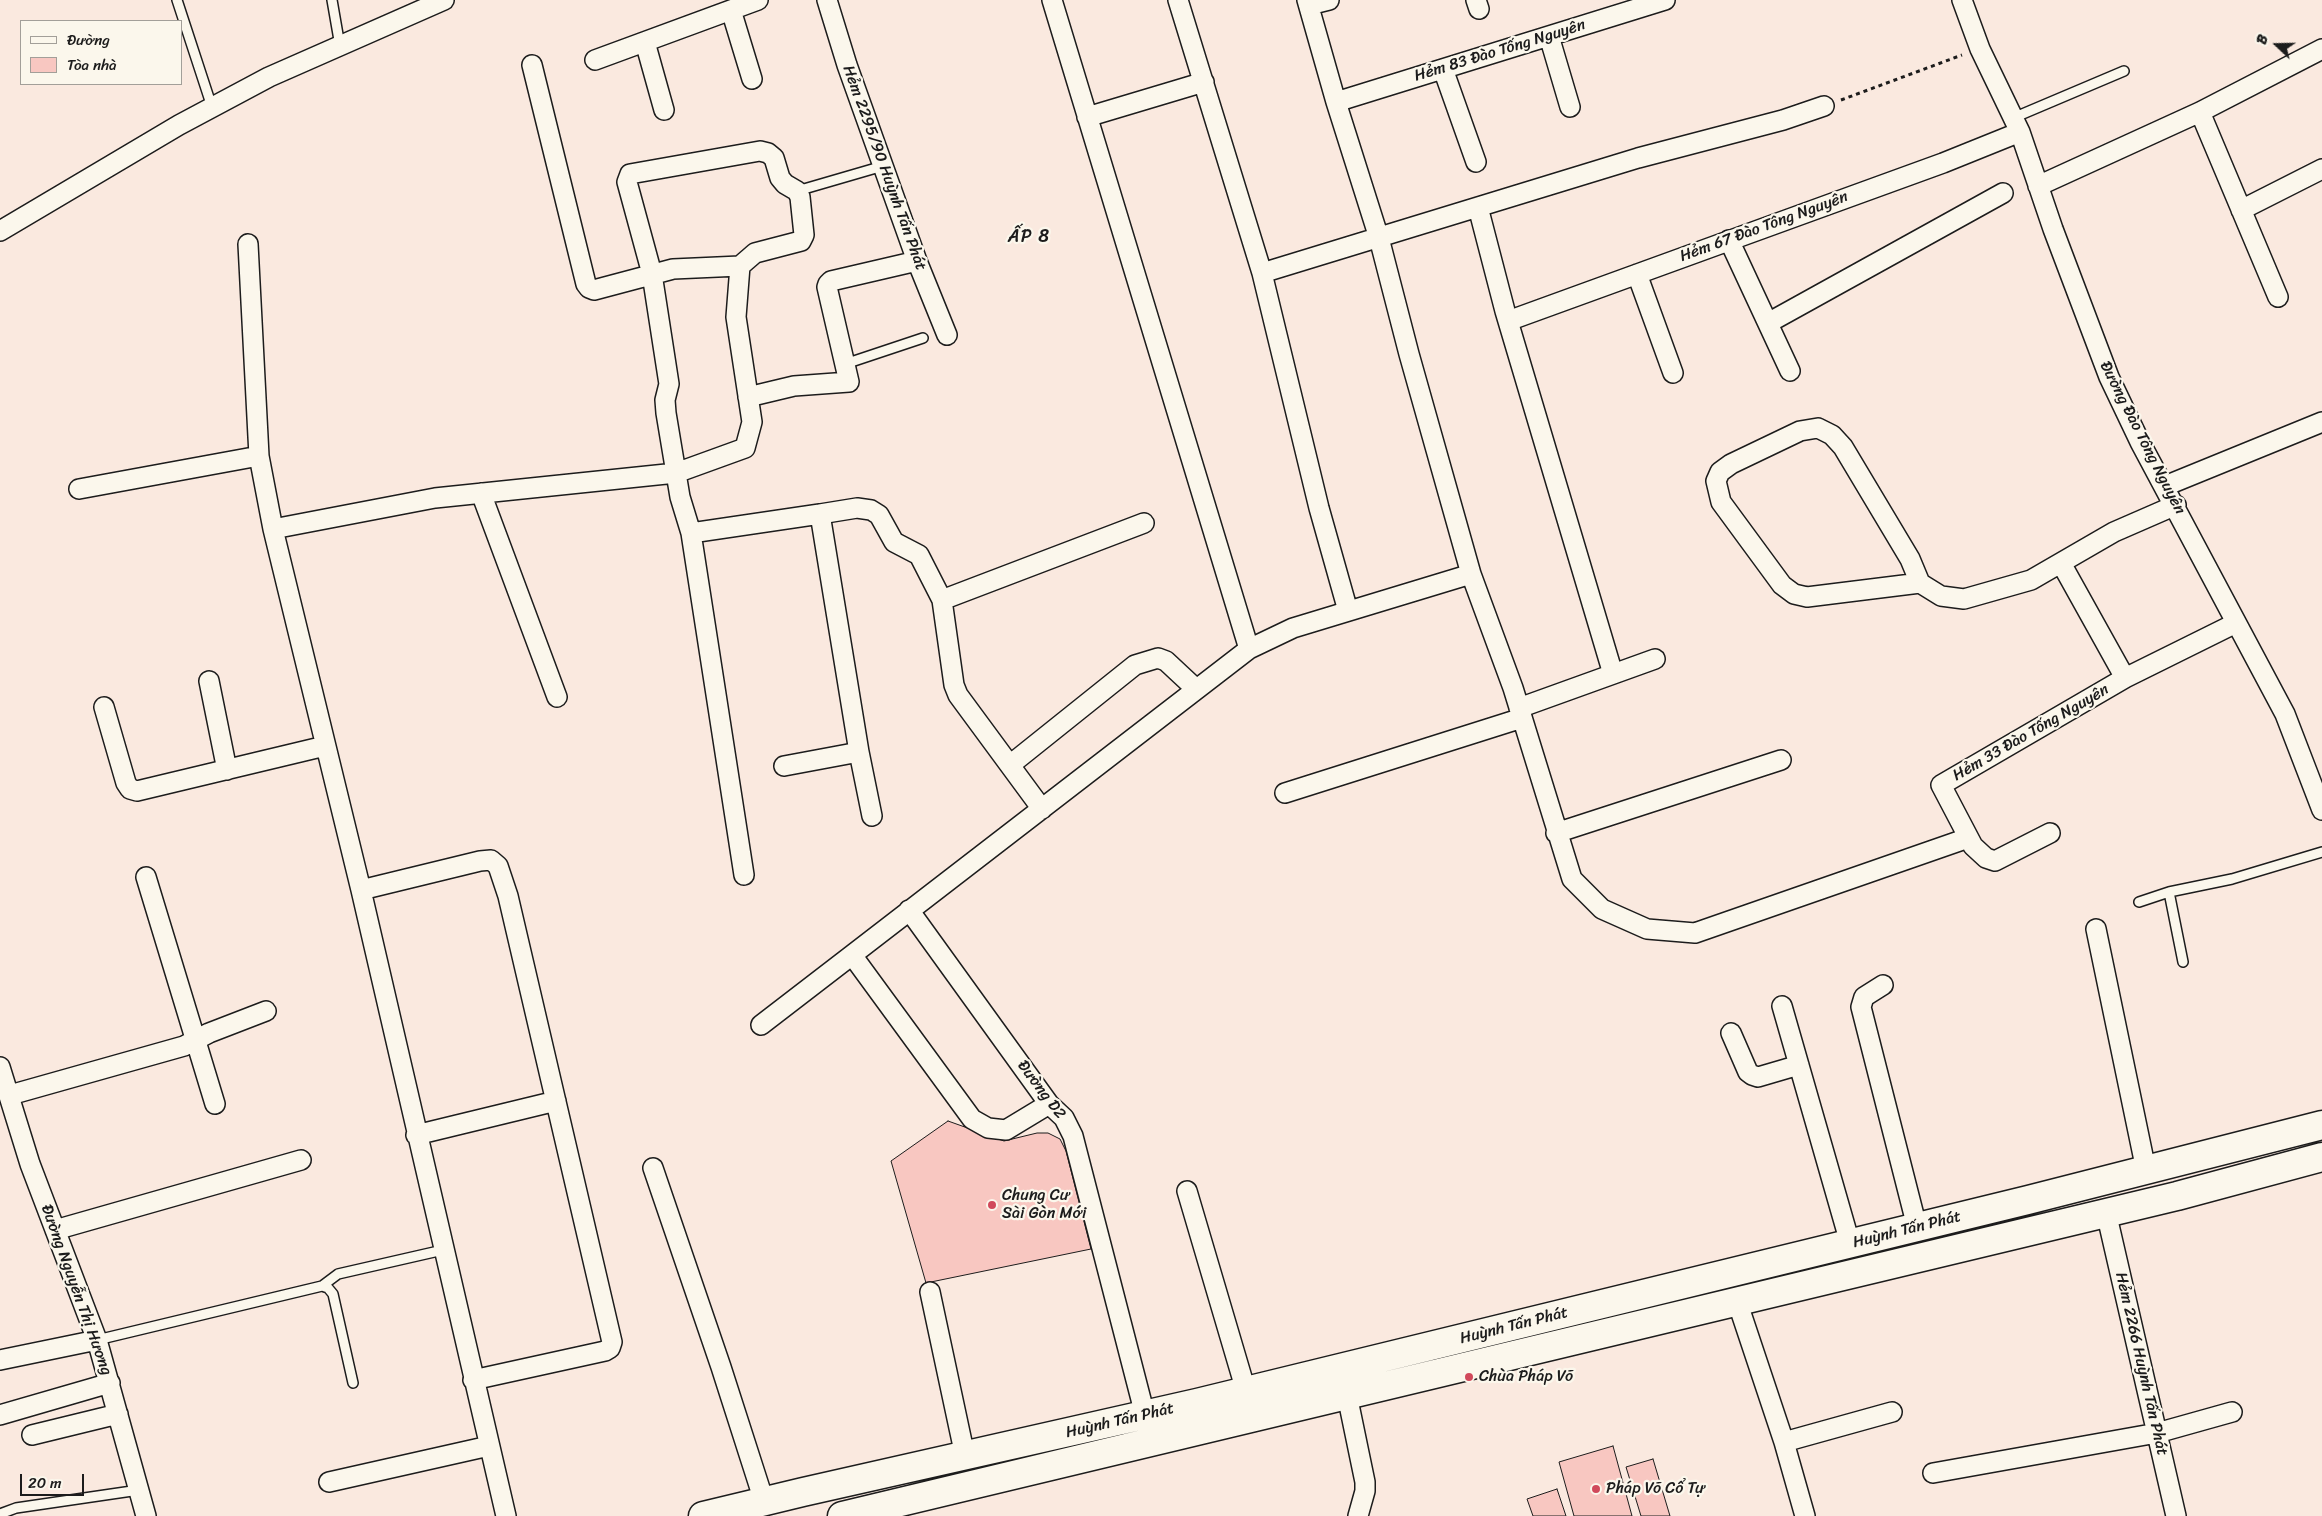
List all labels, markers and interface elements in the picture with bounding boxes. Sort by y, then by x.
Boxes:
street label: Hẻm 83 Đào Tống Nguyên [1412,16,1588,86]
legend [20,20,182,85]
north arrow [2252,20,2302,70]
text: Đường [67,27,110,53]
text: B [2249,31,2276,48]
text: Tòa nhà [67,52,117,78]
street label: Hẻm 2295/90 Huỳnh Tấn Phát [838,63,930,273]
street label: Hẻm 67 Đào Tông Nguyên [1677,188,1851,266]
district label: ẤP 8 [1007,226,1051,248]
street label: Đường Đào Tông Nguyên [2095,358,2189,518]
street label: Hẻm 33 Đào Tống Nguyên [1950,680,2112,786]
street label: Đường D2 [1013,1057,1069,1123]
place label: Chung Cư Sài Gòn Mới [1002,1186,1086,1224]
marker: Chung Cư Sài Gòn Mới [986,1199,998,1211]
street label: Đường Nguyễn Thị Hương [36,1202,116,1378]
street label: Huỳnh Tấn Phát [1851,1207,1963,1253]
street label: Hẻm 2266 Huỳnh Tấn Phát [2111,1270,2171,1458]
street label: Huỳnh Tấn Phát [1458,1303,1570,1349]
place label: Chùa Pháp Võ [1479,1367,1573,1387]
marker: Chùa Pháp Võ [1463,1371,1475,1383]
street label: Huỳnh Tấn Phát [1064,1399,1176,1443]
scale bar [22,1464,86,1496]
text: 20 m [28,1470,62,1496]
place label: Pháp Võ Cổ Tự [1606,1479,1705,1499]
marker: Pháp Võ Cổ Tự [1590,1483,1602,1495]

